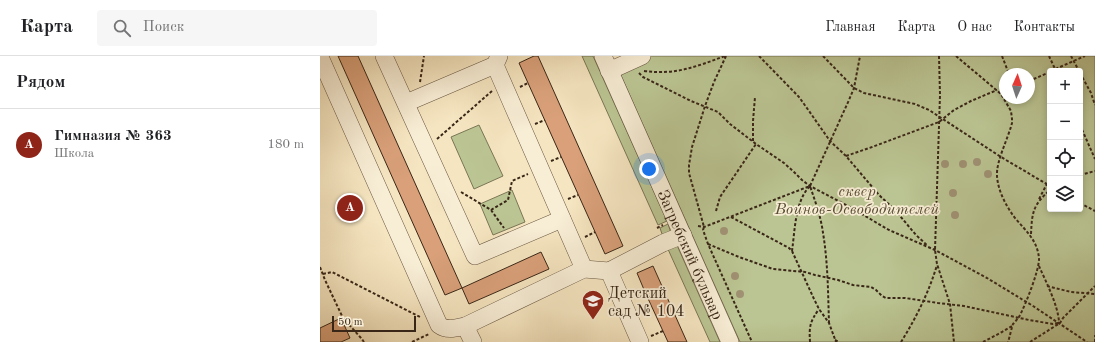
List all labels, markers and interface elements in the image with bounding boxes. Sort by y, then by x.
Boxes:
search box [97,10,377,46]
icon: search [111,17,133,39]
text: Карта [20,18,73,37]
text: Поиск [143,20,184,35]
text: Главная [825,20,875,34]
text: Карта [897,20,935,34]
text: О нас [957,20,992,34]
text: Контакты [1014,20,1075,34]
north arrow [999,68,1035,104]
map controls [1047,68,1083,212]
button: + [1047,68,1083,104]
text: Рядом [16,74,65,91]
button: − [1047,104,1083,140]
text: Гимназия № 363 [54,129,172,144]
text: A [24,138,34,151]
text: 180 m [267,138,304,151]
button: locate [1047,140,1083,176]
text: Школа [54,147,94,160]
your location [639,159,659,179]
button: layers [1047,176,1083,212]
park label: сквер Воинов-Освободителей [774,184,939,218]
street label: Загребский бульвар [653,188,725,322]
pin: A [337,193,363,223]
place label: Детский сад № 104 [608,286,685,320]
school or university icon: Детский сад № 104 [580,288,606,321]
scale bar [332,314,416,333]
text: 50 m [338,317,363,328]

